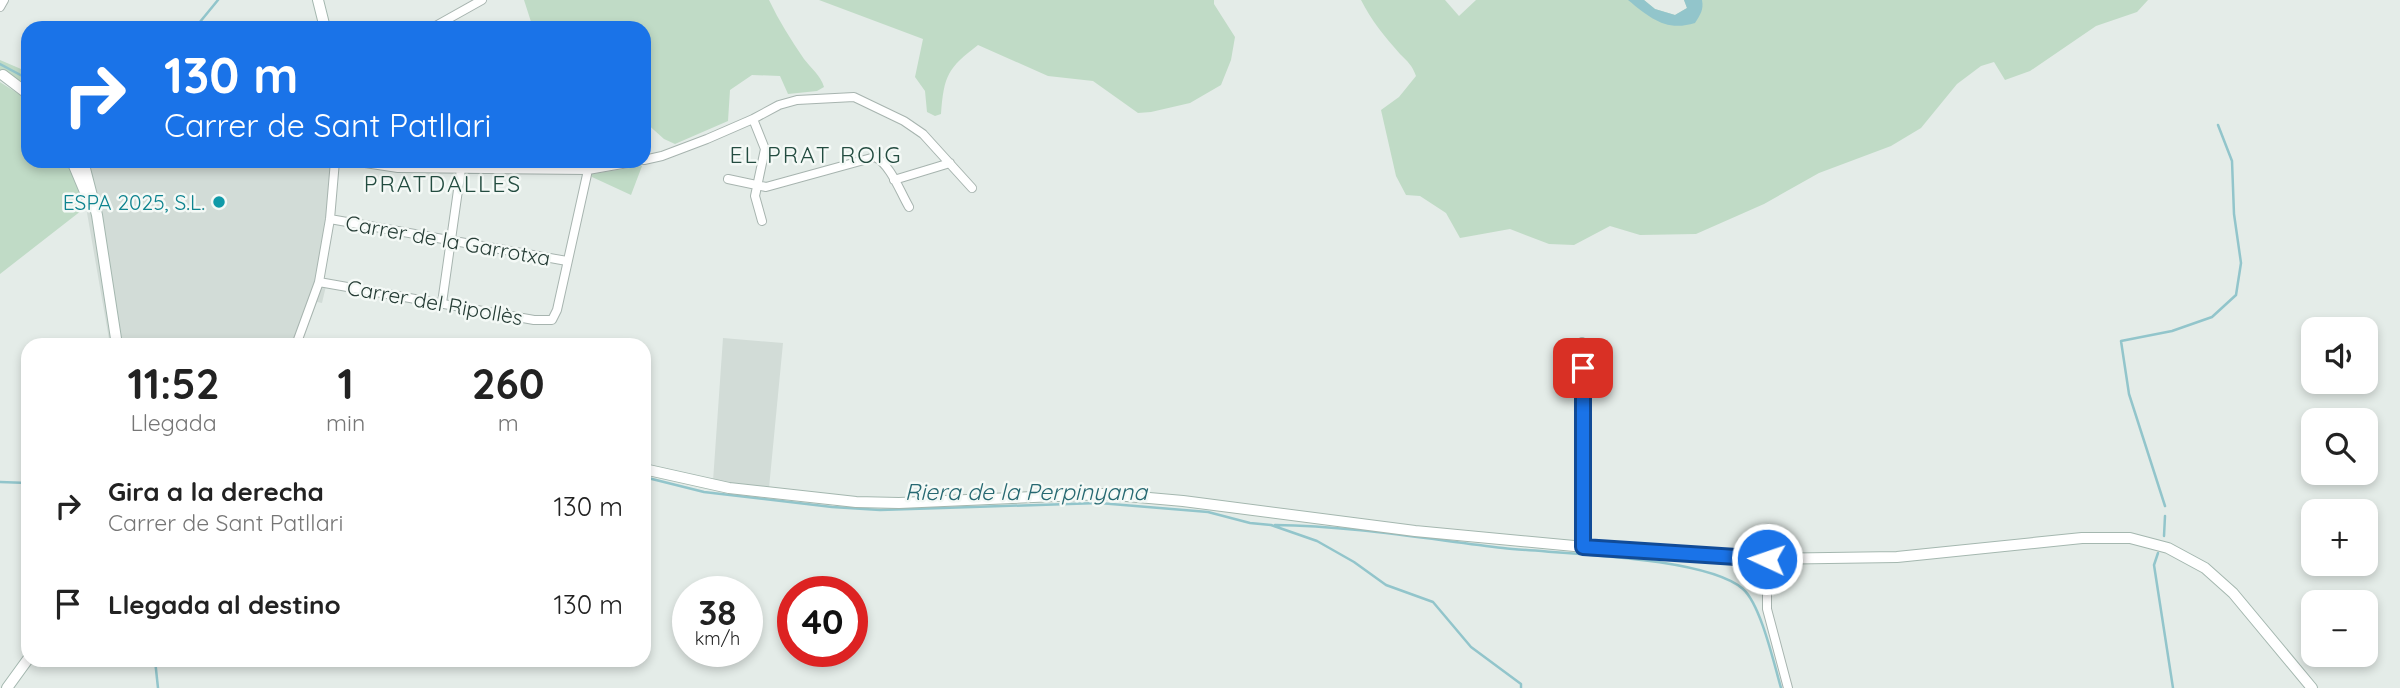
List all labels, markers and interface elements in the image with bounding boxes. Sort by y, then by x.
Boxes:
text: 130 m [164,44,298,105]
icon: right [49,49,140,140]
text: Carrer de Sant Patllari [164,105,491,145]
district label: EL PRAT ROIG [729,140,903,169]
district label: PRATDALLES [364,169,522,198]
place label: ESPA 2025, S.L. [63,189,205,215]
marker: ESPA 2025, S.L. [211,194,227,210]
street label: Carrer de la Garrotxa [344,209,552,271]
street label: Carrer del Ripollès [345,274,525,330]
map controls [2301,317,2378,667]
button: sound [2301,317,2378,394]
pin [1553,338,1613,398]
icon: arrive [1564,349,1602,387]
text: 11:52 [127,357,220,410]
text: 1 [337,357,354,410]
text: 260 [472,357,545,410]
text: Llegada [130,408,217,437]
text: min [326,408,365,437]
text: m [498,408,519,437]
button: search [2301,408,2378,485]
text: Gira a la derecha [108,475,324,508]
water label: Riera de la Perpinyana [905,477,1148,506]
icon: right [49,487,87,525]
text: 130 m [553,490,623,523]
button: + [2301,499,2378,576]
text: Carrer de Sant Patllari [108,508,343,537]
position arrow [1730,522,1804,596]
speed limit sign: 40 [777,576,868,667]
icon: arrive [49,585,87,623]
text: Llegada al destino [108,588,341,621]
text: 130 m [553,588,623,621]
text: 38 [699,590,736,634]
button: − [2301,590,2378,667]
text: km/h [695,627,740,650]

